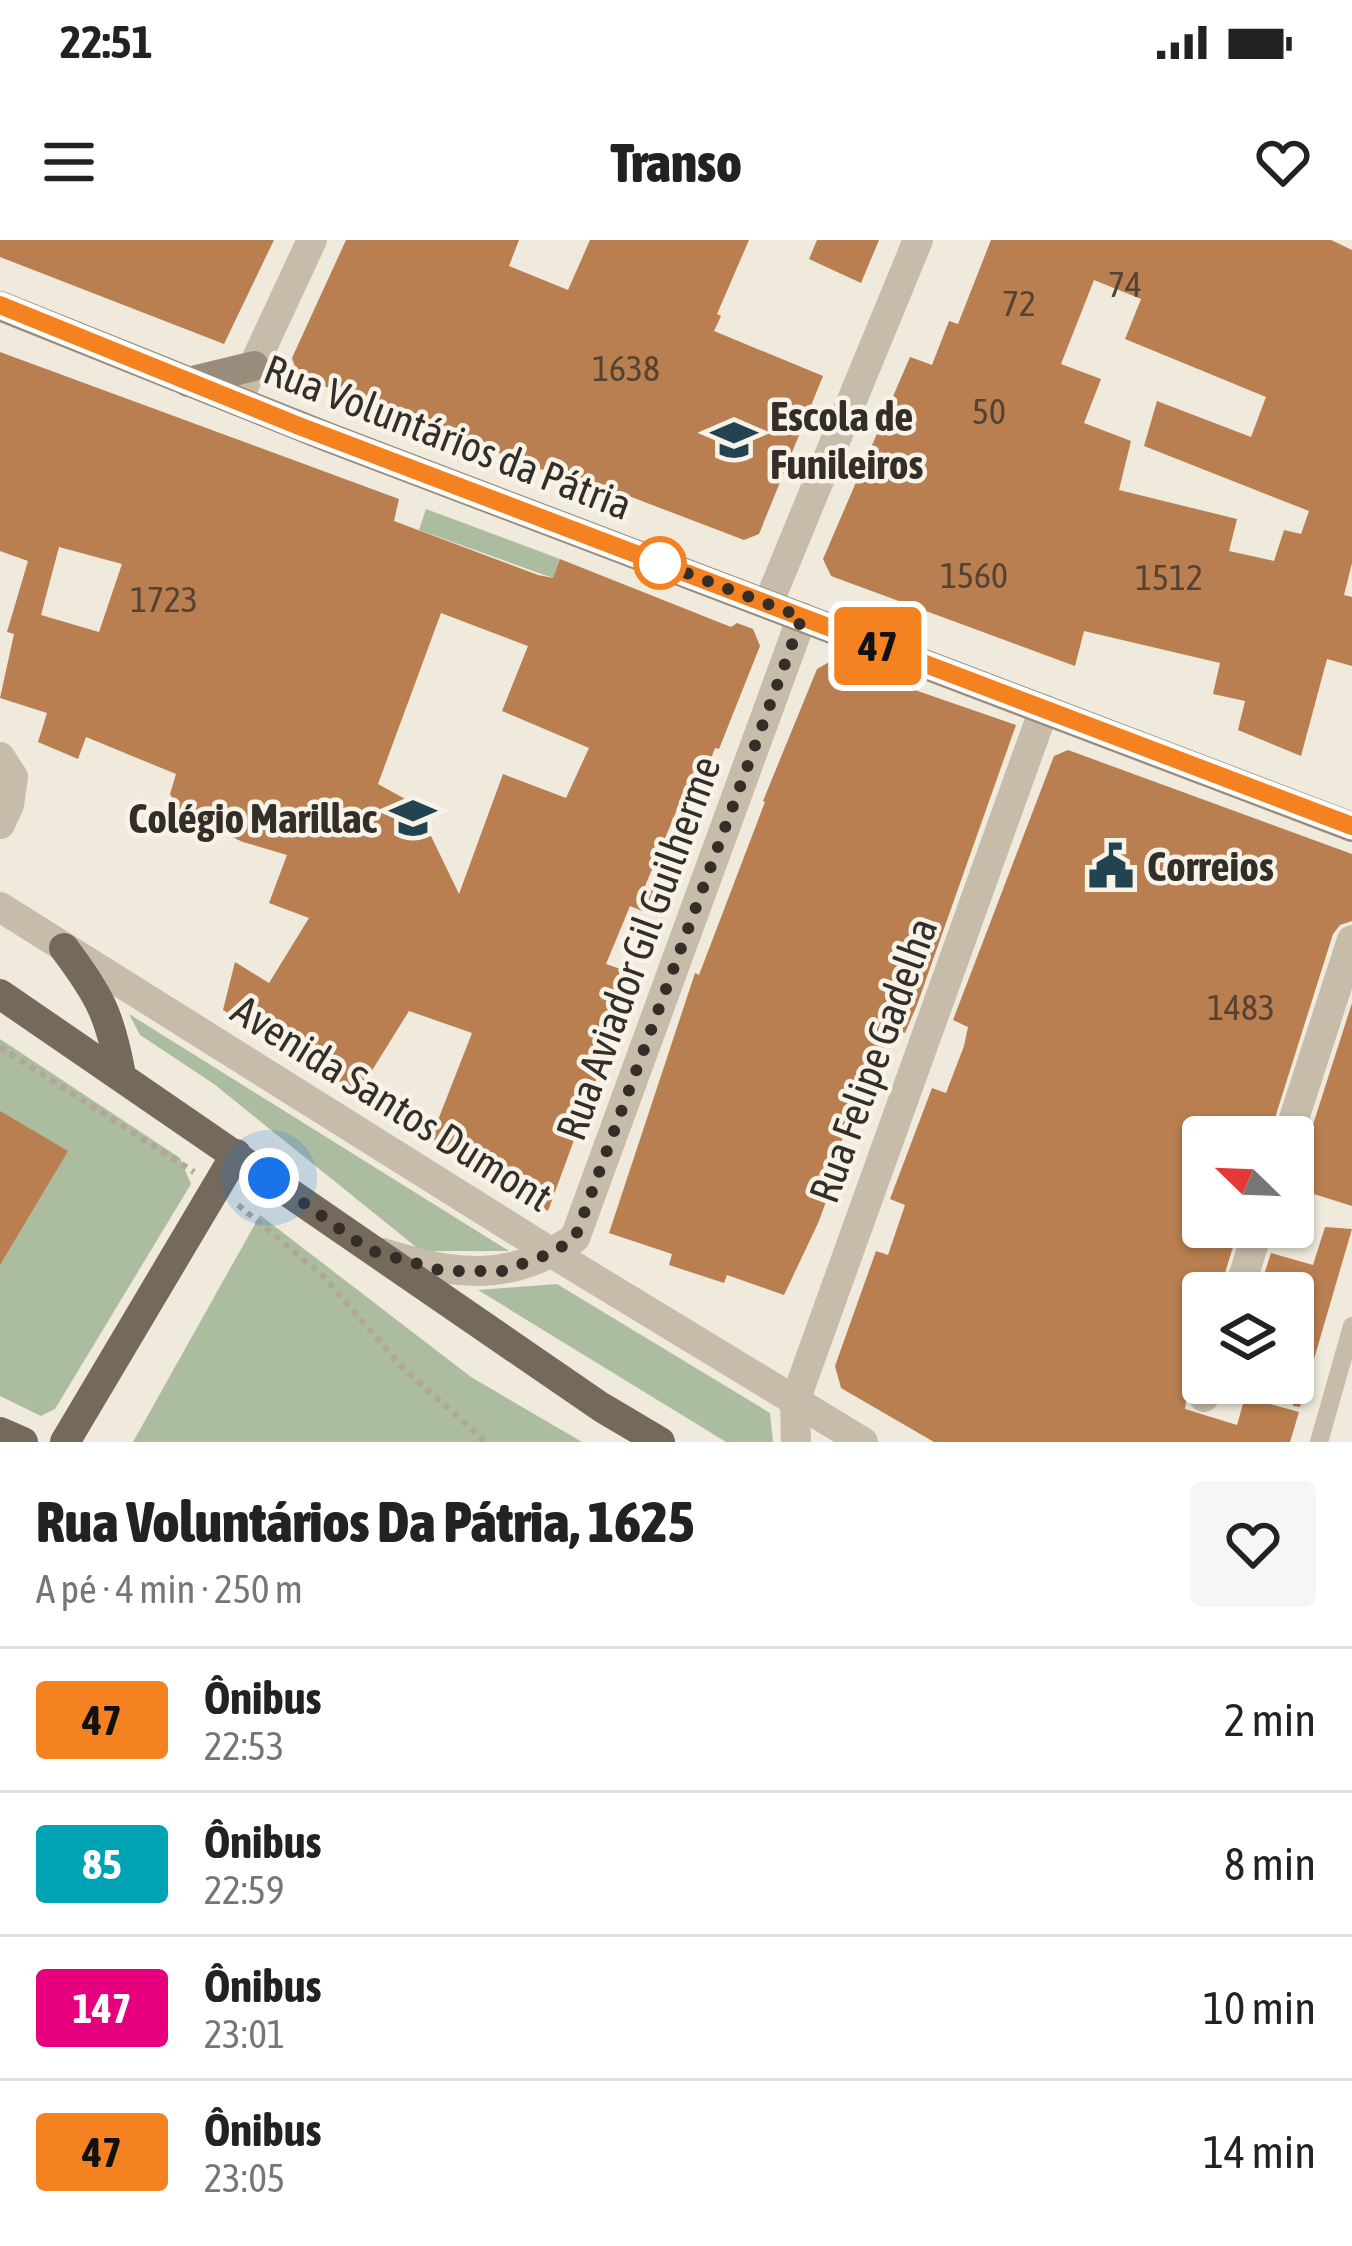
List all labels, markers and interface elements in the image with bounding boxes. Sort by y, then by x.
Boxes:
text: 22:51 [60,16,153,68]
icon: menu [36,129,102,195]
icon: heart [1250,129,1316,195]
text: Transo [610,132,742,193]
house number: 74 [1108,263,1142,305]
house number: 72 [1002,282,1036,324]
street label: Rua Voluntários da Pátria [258,345,638,529]
house number: 1638 [592,347,660,389]
house number: 50 [972,390,1006,432]
place label: Escola de Funileiros [770,392,923,488]
school or university icon: Escola de Funileiros [709,415,759,465]
unlabelled marker [635,538,685,588]
house number: 1560 [940,554,1008,596]
house number: 1512 [1135,556,1203,598]
house number: 1723 [130,578,198,620]
line badge: 47 [824,607,932,685]
text: 47 [858,622,898,670]
street label: Rua Aviador Gil Guilherme [546,750,730,1146]
school or university icon: Colégio Marillac [388,793,438,843]
place label: Colégio Marillac [128,794,377,842]
public building icon: Correios [1086,841,1136,891]
place label: Correios [1147,842,1274,890]
street label: Rua Felipe Gadelha [799,911,947,1209]
street label: Avenida Santos Dumont [223,985,561,1221]
house number: 1483 [1207,986,1275,1028]
north arrow [1182,1116,1314,1248]
map controls [1182,1116,1314,1404]
your location [239,1148,299,1208]
button: layers [1182,1272,1314,1404]
button: heart [1190,1481,1316,1607]
text: Rua Voluntários Da Pátria, 1625 [36,1489,695,1554]
text: A pé · 4 min · 250 m [36,1567,303,1611]
text: Ônibus [204,1672,321,1724]
text: 2 min [1224,1694,1316,1746]
text: 47 [82,1696,122,1744]
text: 22:53 [204,1724,284,1768]
text: Ônibus [204,1816,321,1868]
text: 8 min [1224,1838,1316,1890]
text: 85 [82,1840,122,1888]
text: 22:59 [204,1868,284,1912]
text: Ônibus [204,1960,321,2012]
text: 10 min [1203,1982,1316,2034]
text: 147 [72,1984,132,2032]
text: 23:01 [204,2012,285,2056]
text: Ônibus [204,2104,321,2156]
text: 14 min [1203,2126,1316,2178]
text: 47 [82,2128,122,2176]
text: 23:05 [204,2156,285,2200]

